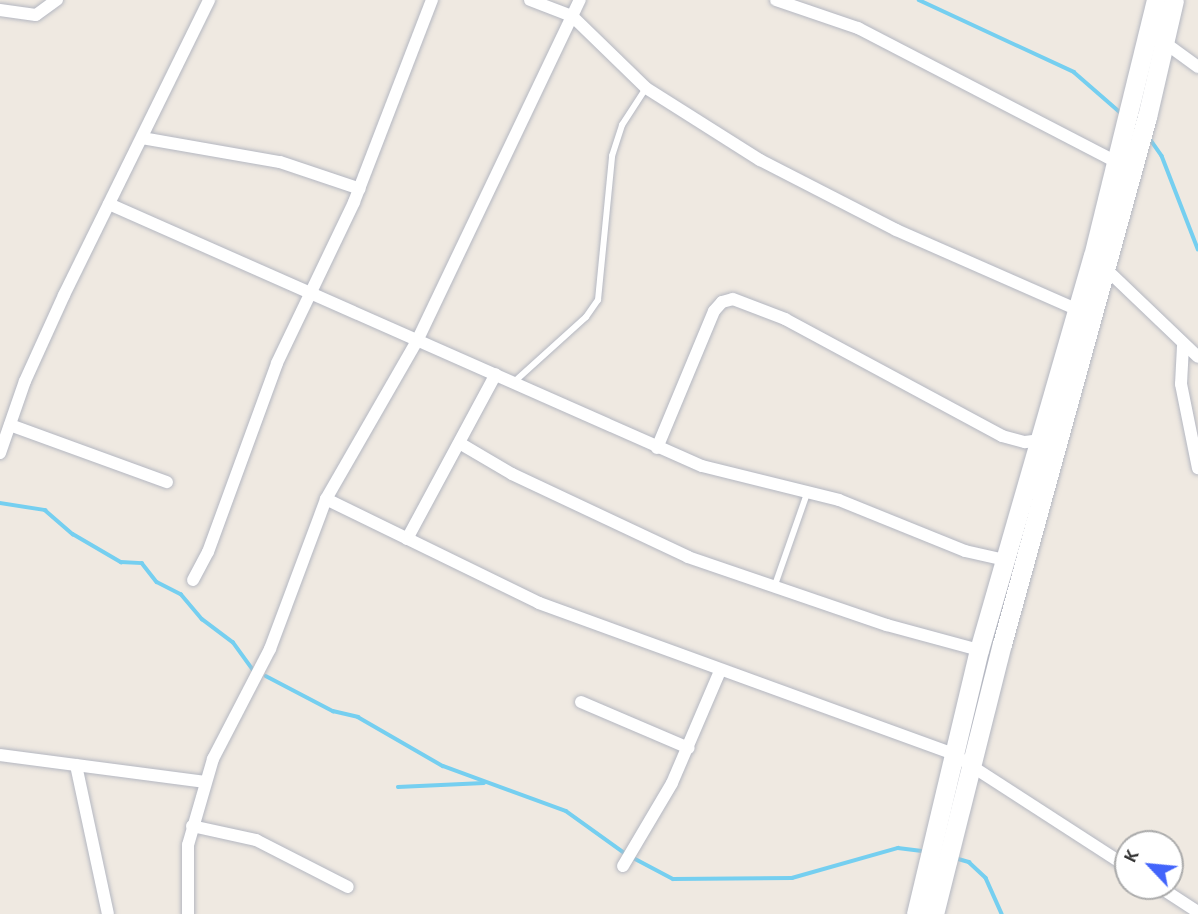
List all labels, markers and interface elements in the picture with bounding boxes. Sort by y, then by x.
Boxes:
north arrow [1114,830,1184,900]
text: K [1120,847,1142,866]

